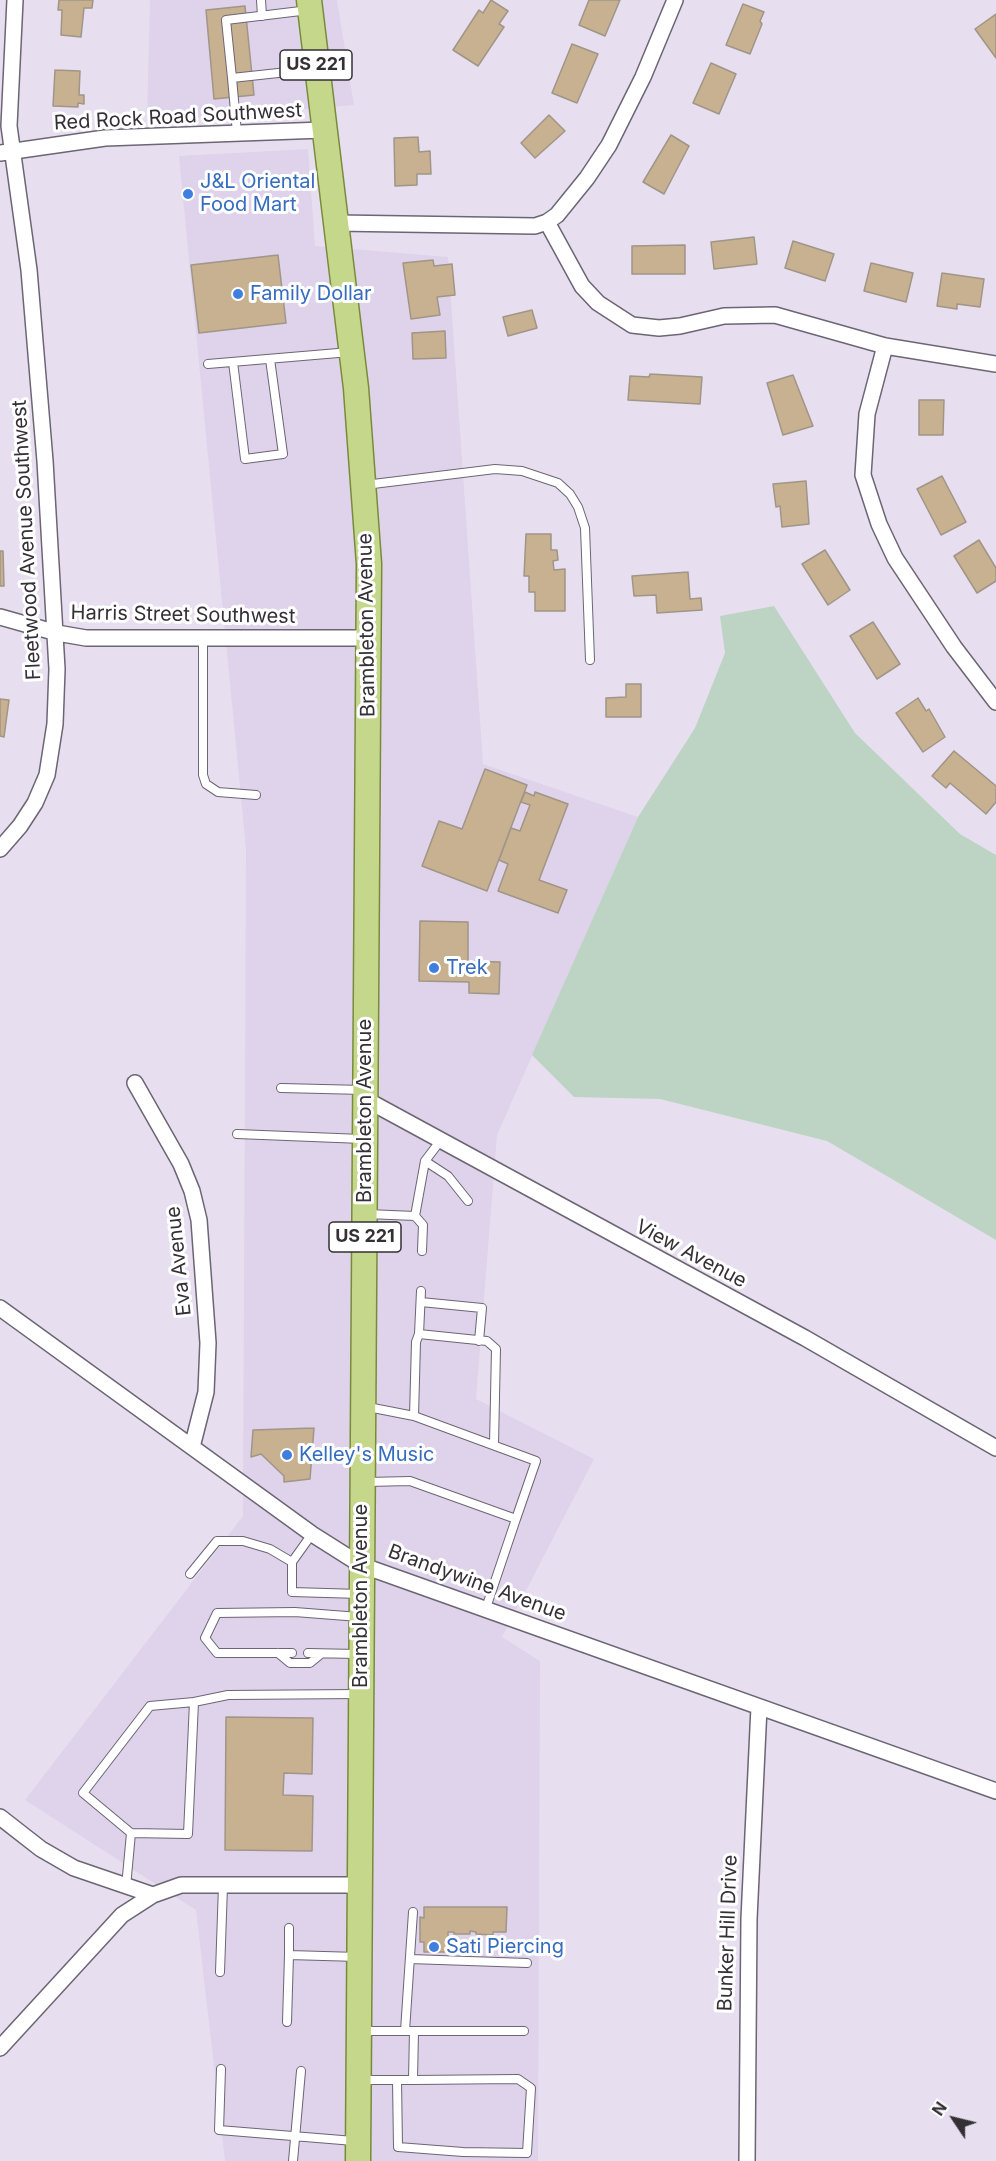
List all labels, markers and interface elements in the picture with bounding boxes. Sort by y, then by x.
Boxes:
road number: US 221 [280,50,352,80]
street label: Red Rock Road Southwest [53,99,303,135]
place label: J&L Oriental Food Mart [200,170,315,217]
marker: J&L Oriental Food Mart [181,187,195,201]
place label: Family Dollar [250,282,372,306]
marker: Family Dollar [231,287,245,301]
street label: Fleetwood Avenue Southwest [8,399,46,681]
street label: Brambleton Avenue [353,533,381,717]
street label: Harris Street Southwest [70,601,296,629]
place label: Trek [446,956,488,980]
marker: Trek [427,961,441,975]
street label: Brambleton Avenue [353,1019,377,1203]
street label: Eva Avenue [161,1205,197,1317]
street label: View Avenue [631,1215,751,1293]
road number: US 221 [329,1222,401,1252]
place label: Kelley's Music [299,1443,434,1467]
marker: Kelley's Music [280,1448,294,1462]
street label: Brambleton Avenue [349,1504,373,1688]
street label: Brandywine Avenue [385,1540,569,1626]
street label: Bunker Hill Drive [713,1854,743,2012]
place label: Sati Piercing [446,1935,564,1959]
marker: Sati Piercing [427,1940,441,1954]
north arrow [924,2089,984,2149]
text: N [928,2098,951,2119]

